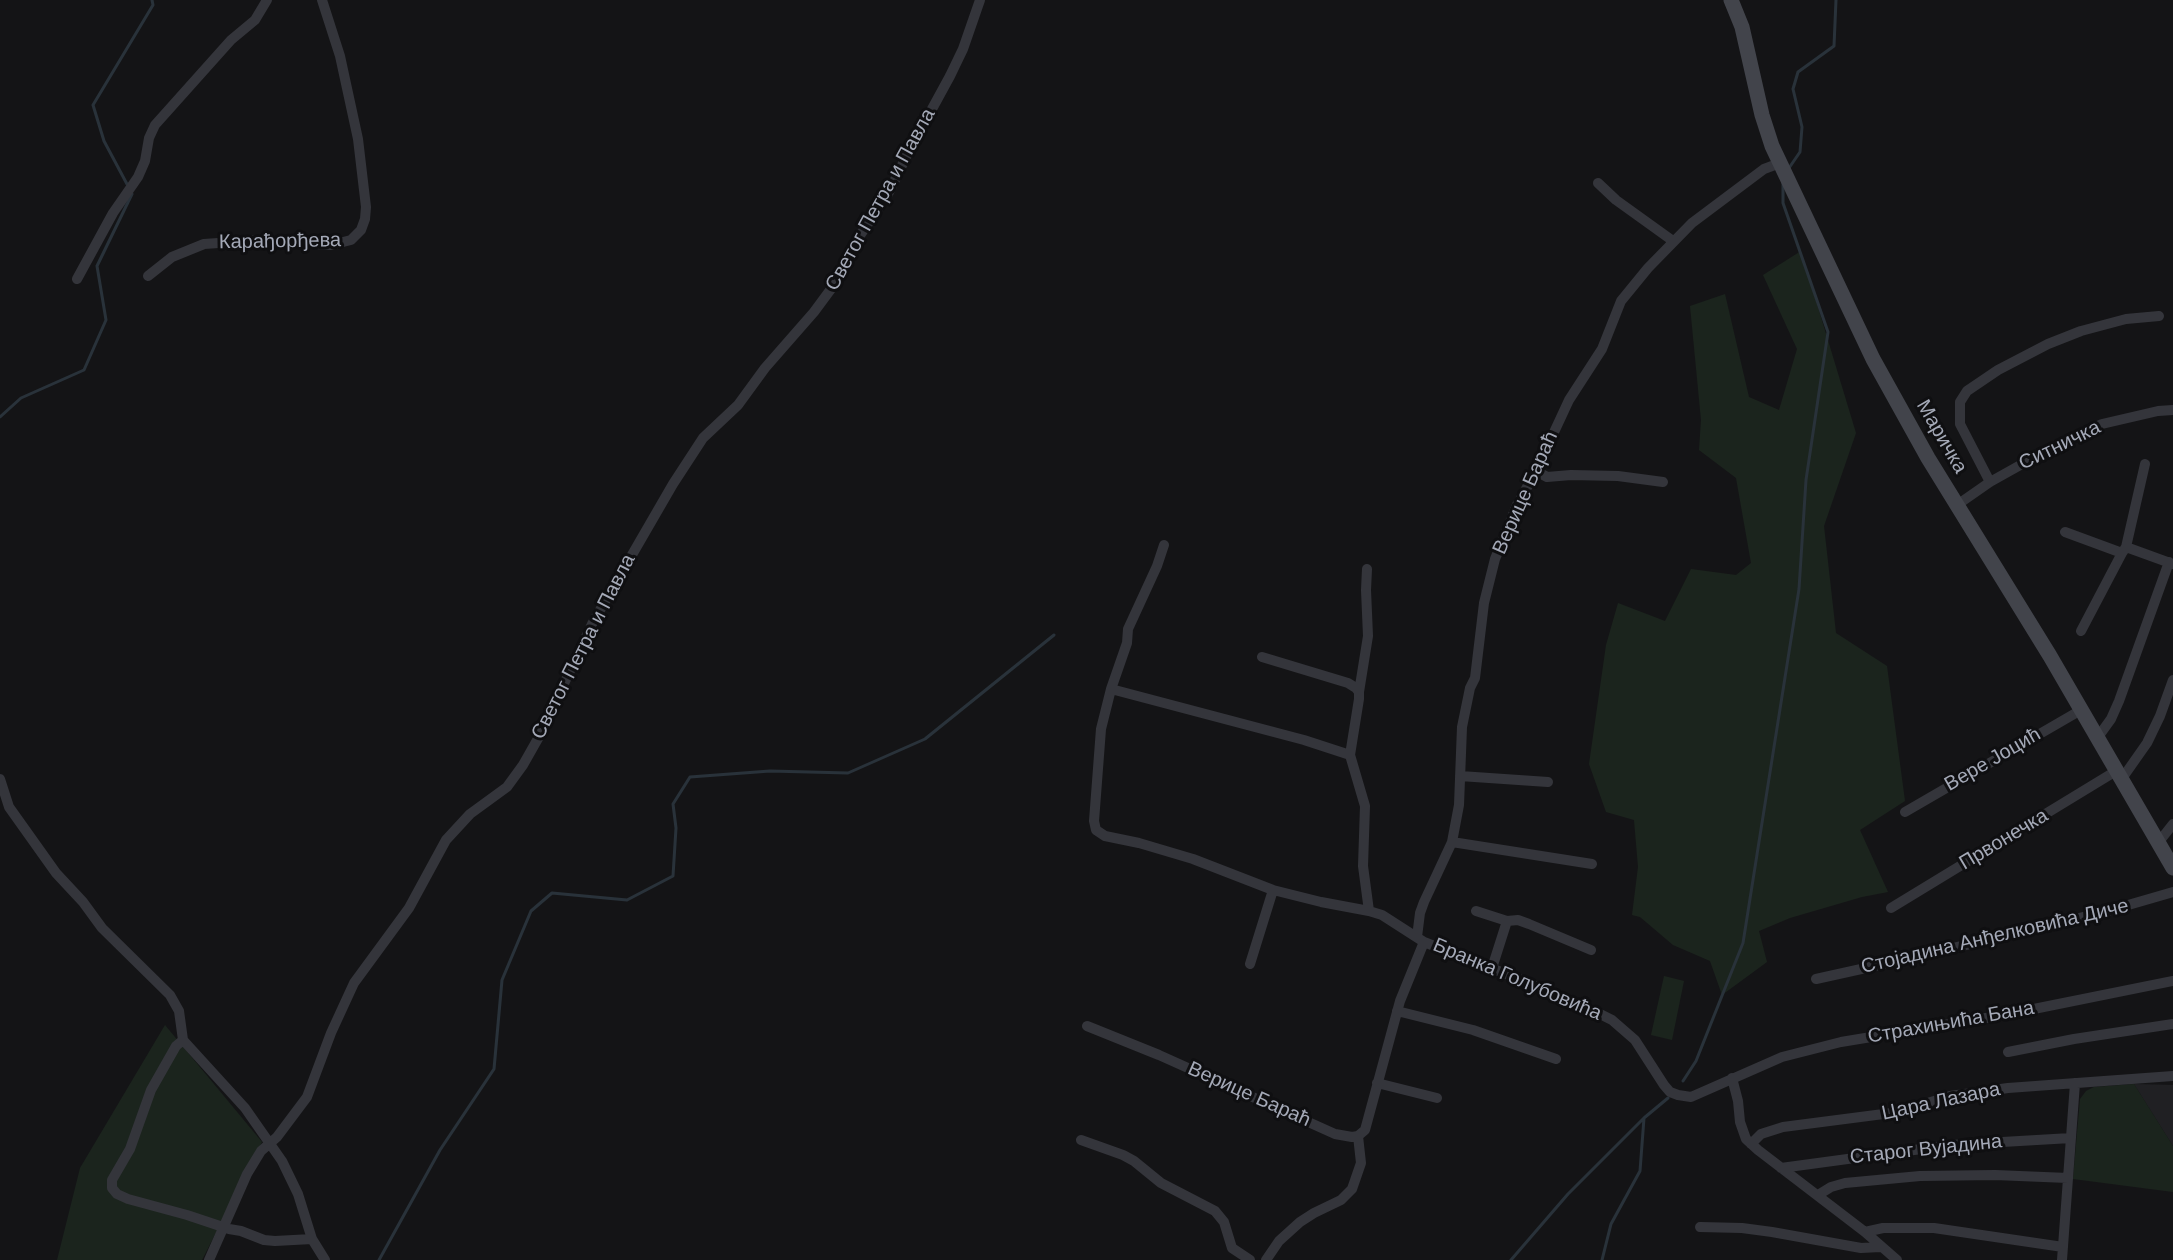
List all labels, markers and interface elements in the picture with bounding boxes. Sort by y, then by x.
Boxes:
street label: Светог Петра и Павла [821,105,941,295]
street label: Карађорђева [219,229,341,255]
street label: Маричка [1910,396,1972,478]
street label: Ситничка [2015,416,2105,476]
street label: Верице Бараћ [1488,428,1564,558]
street label: Светог Петра и Павла [527,550,641,744]
street label: Вере Јоцић [1941,723,2045,797]
street label: Првонечка [1955,804,2053,876]
street label: Стојадина Анђелковића Диче [1859,895,2131,979]
street label: Бранка Голубовића [1429,934,1605,1026]
street label: Страхињића Бана [1866,997,2036,1049]
street label: Верице Бараћ [1184,1057,1314,1133]
street label: Цара Лазара [1880,1078,2002,1126]
street label: Старог Вујадина [1849,1130,2003,1170]

